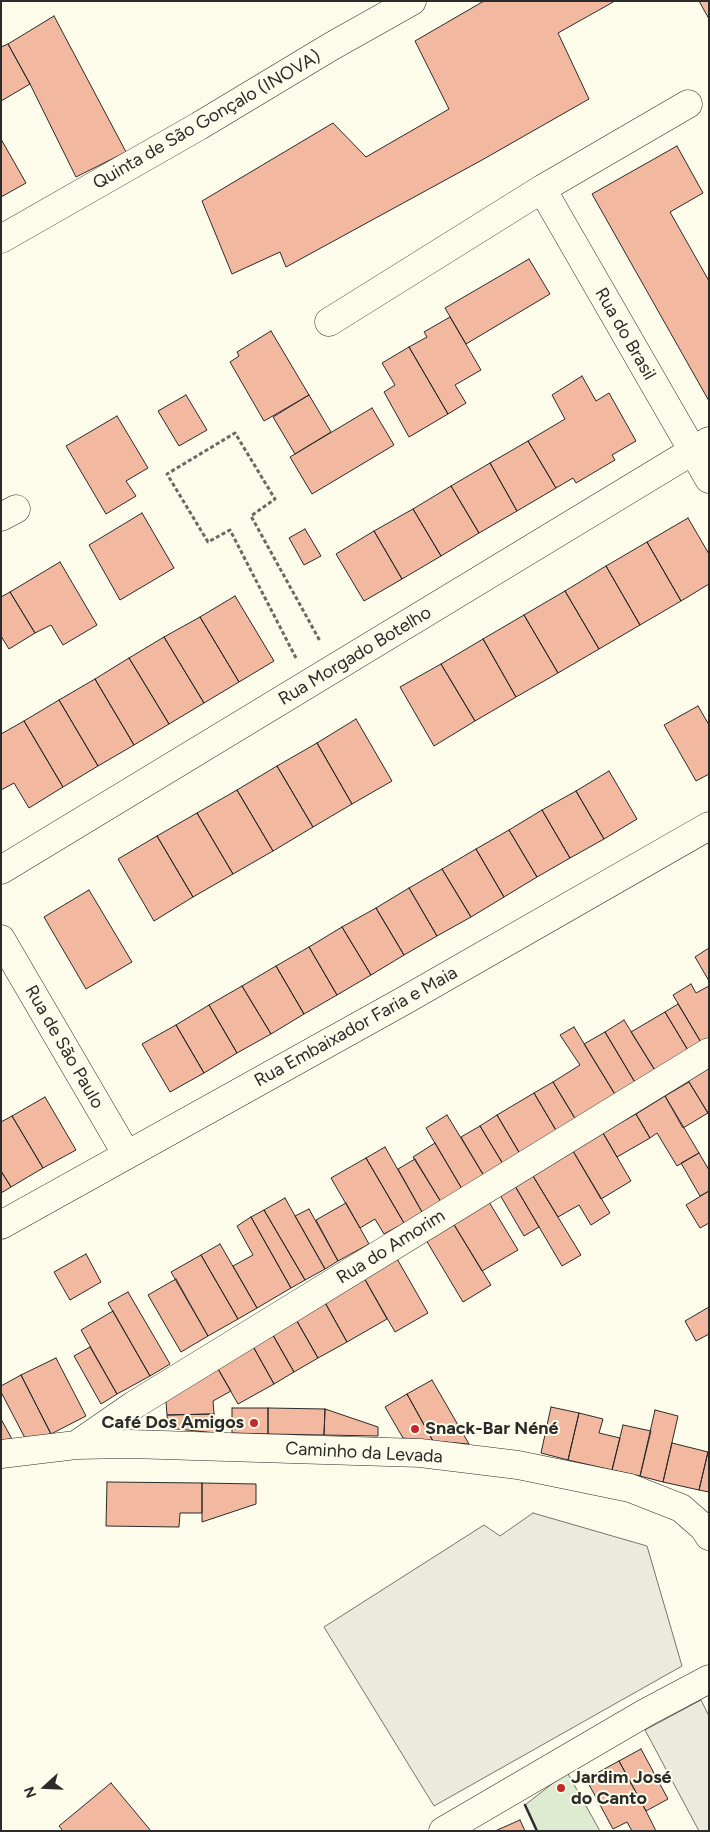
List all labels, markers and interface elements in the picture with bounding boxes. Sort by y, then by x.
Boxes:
street label: Quinta de São Gonçalo (INOVA) [89,46,325,194]
street label: Rua do Brasil [590,284,660,384]
street label: Rua Morgado Botelho [275,602,435,710]
street label: Rua Embaixador Faria e Maia [251,962,461,1092]
street label: Rua de São Paulo [20,982,108,1112]
street label: Rua do Amorim [333,1205,449,1289]
place label: Café Dos Amigos [102,1412,244,1434]
marker: Café Dos Amigos [248,1417,260,1429]
place label: Snack-Bar Néné [425,1418,559,1440]
marker: Snack-Bar Néné [409,1423,421,1435]
street label: Caminho da Levada [285,1438,443,1468]
north arrow [20,1762,70,1812]
place label: Jardim José do Canto [571,1767,672,1810]
marker: Jardim José do Canto [555,1782,567,1794]
text: N [21,1784,40,1800]

